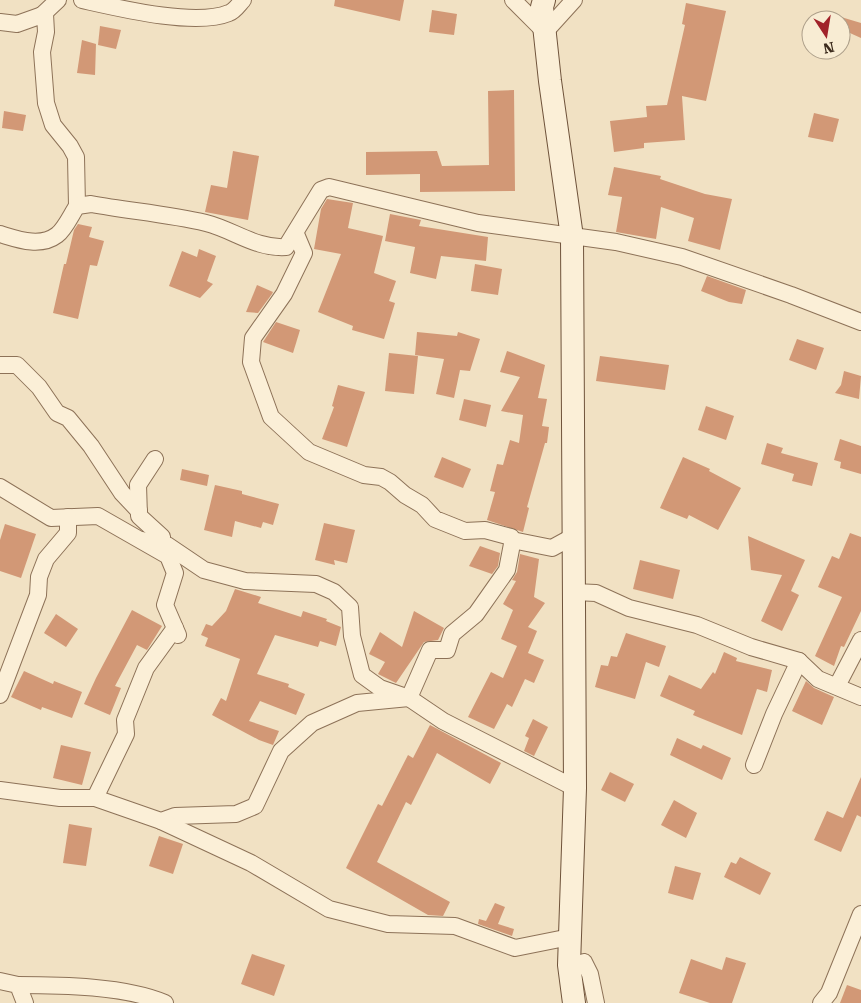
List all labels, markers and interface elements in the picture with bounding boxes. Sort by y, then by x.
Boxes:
north arrow [801,10,851,60]
text: N [822,39,836,57]

